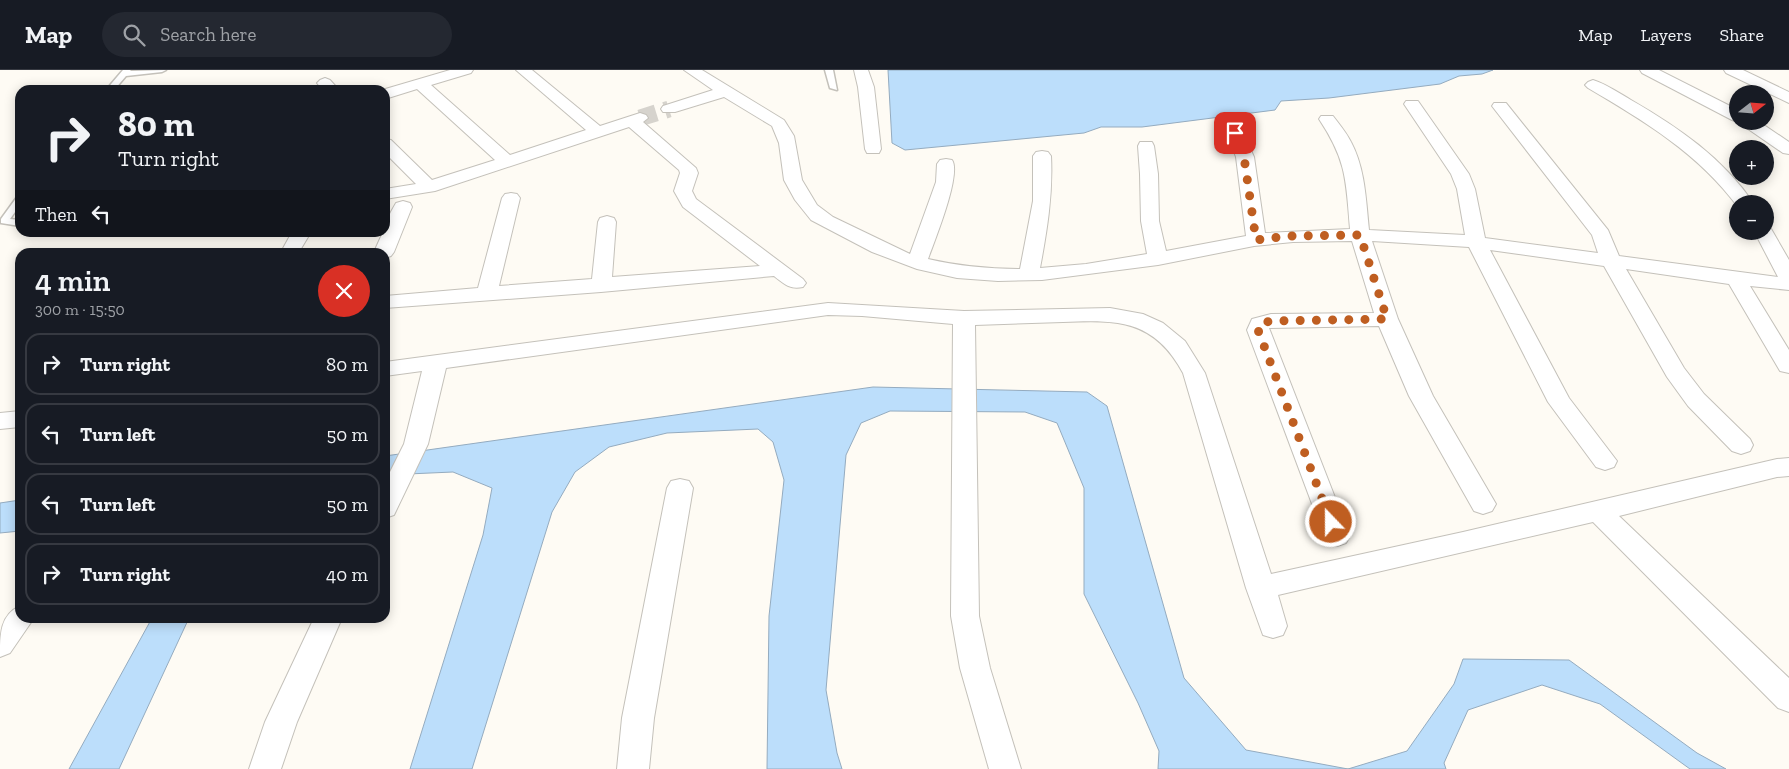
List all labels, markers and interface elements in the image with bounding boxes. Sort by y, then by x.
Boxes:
search box [102,12,452,57]
text: Map [25,20,72,49]
icon: search [120,21,148,49]
text: Search here [160,23,257,46]
text: Map [1578,24,1613,46]
text: Layers [1641,24,1692,46]
text: Share [1720,24,1764,46]
north arrow [1729,85,1774,130]
map controls [1729,85,1774,240]
text: 80 m [118,103,194,145]
icon: right [35,105,100,170]
pin [1214,112,1256,154]
icon: arrive [1221,119,1249,147]
button: + [1729,140,1774,185]
text: Turn right [118,145,219,172]
button: − [1729,195,1774,240]
icon: left [87,200,115,228]
text: Then [35,203,77,226]
text: 4 min [35,263,110,299]
button: close [318,265,370,317]
text: 300 m · 15:50 [35,300,125,319]
icon: right [37,350,65,378]
text: Turn right [80,353,170,376]
text: 80 m [326,353,368,376]
icon: left [37,420,65,448]
text: Turn left [80,423,155,446]
text: 50 m [327,423,368,446]
icon: left [37,490,65,518]
text: Turn left [80,493,155,516]
text: 50 m [327,493,368,516]
position arrow [1304,495,1356,547]
icon: right [37,560,65,588]
text: Turn right [80,563,170,586]
text: 40 m [326,563,368,586]

